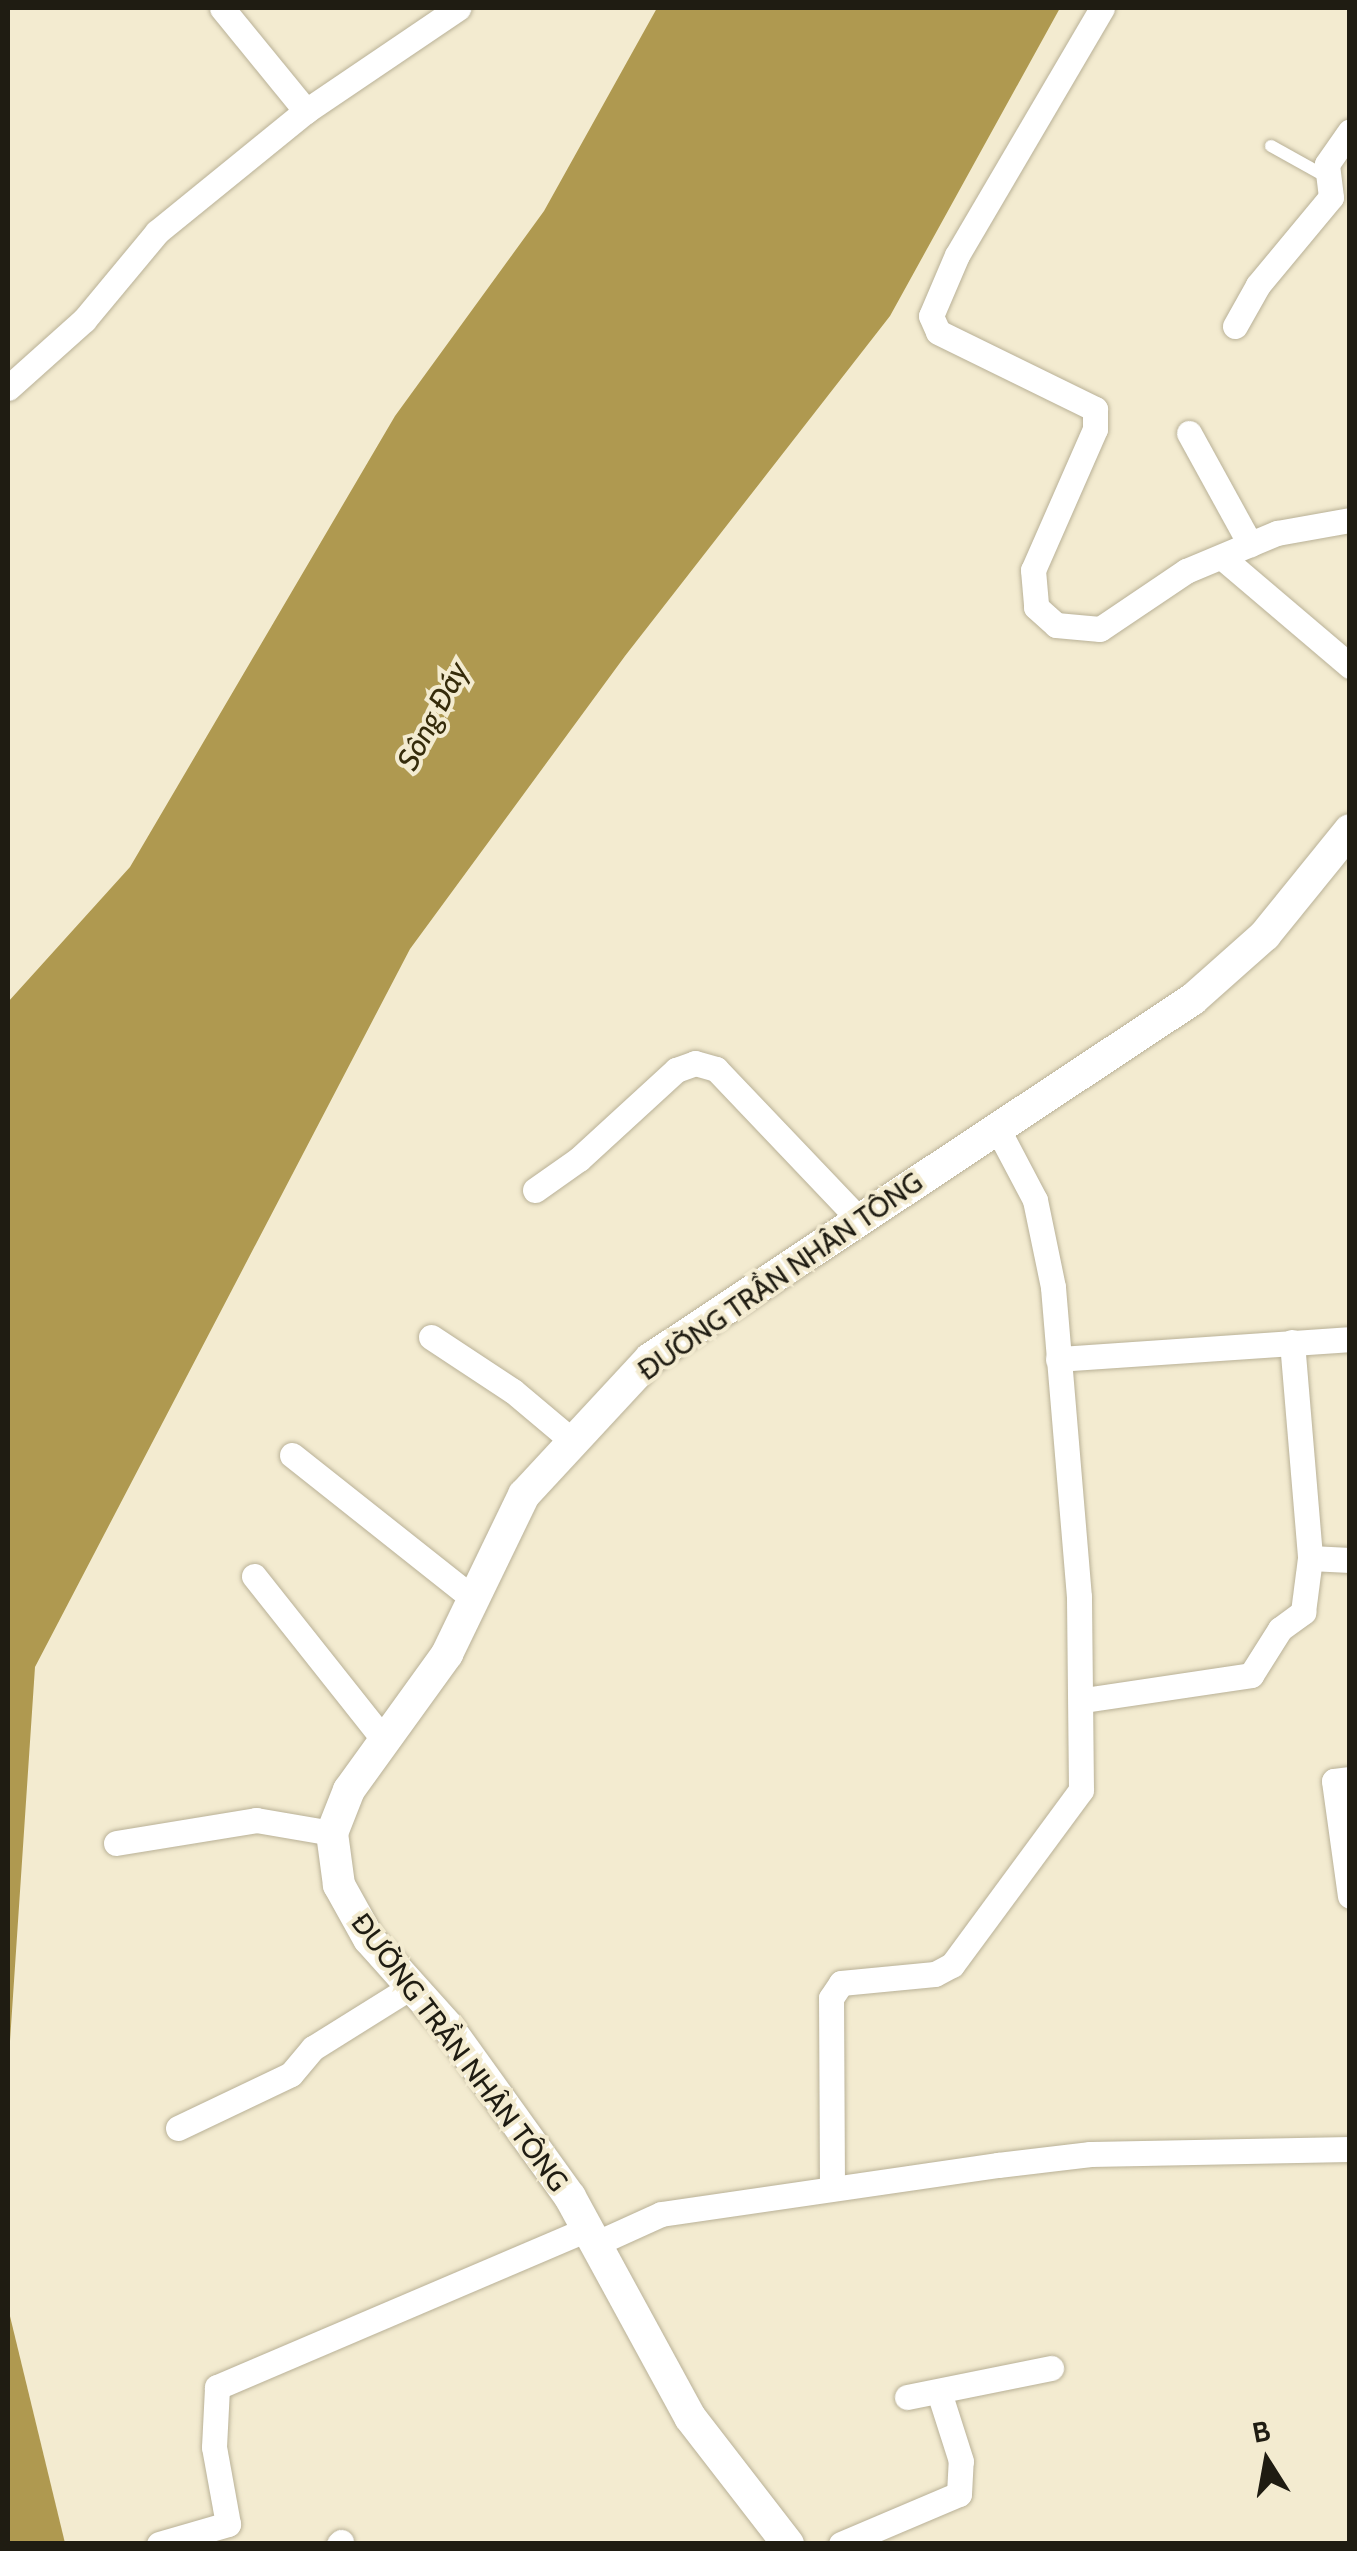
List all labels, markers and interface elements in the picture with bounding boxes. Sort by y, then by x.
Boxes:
water label: Sông Đáy [390,656,476,776]
street label: ĐƯỜNG TRẦN NHÂN TÔNG [631,1165,929,1387]
street label: ĐƯỜNG TRẦN NHÂN TÔNG [345,1906,575,2198]
north arrow [1217,2411,1317,2511]
text: B [1249,2413,1273,2450]

